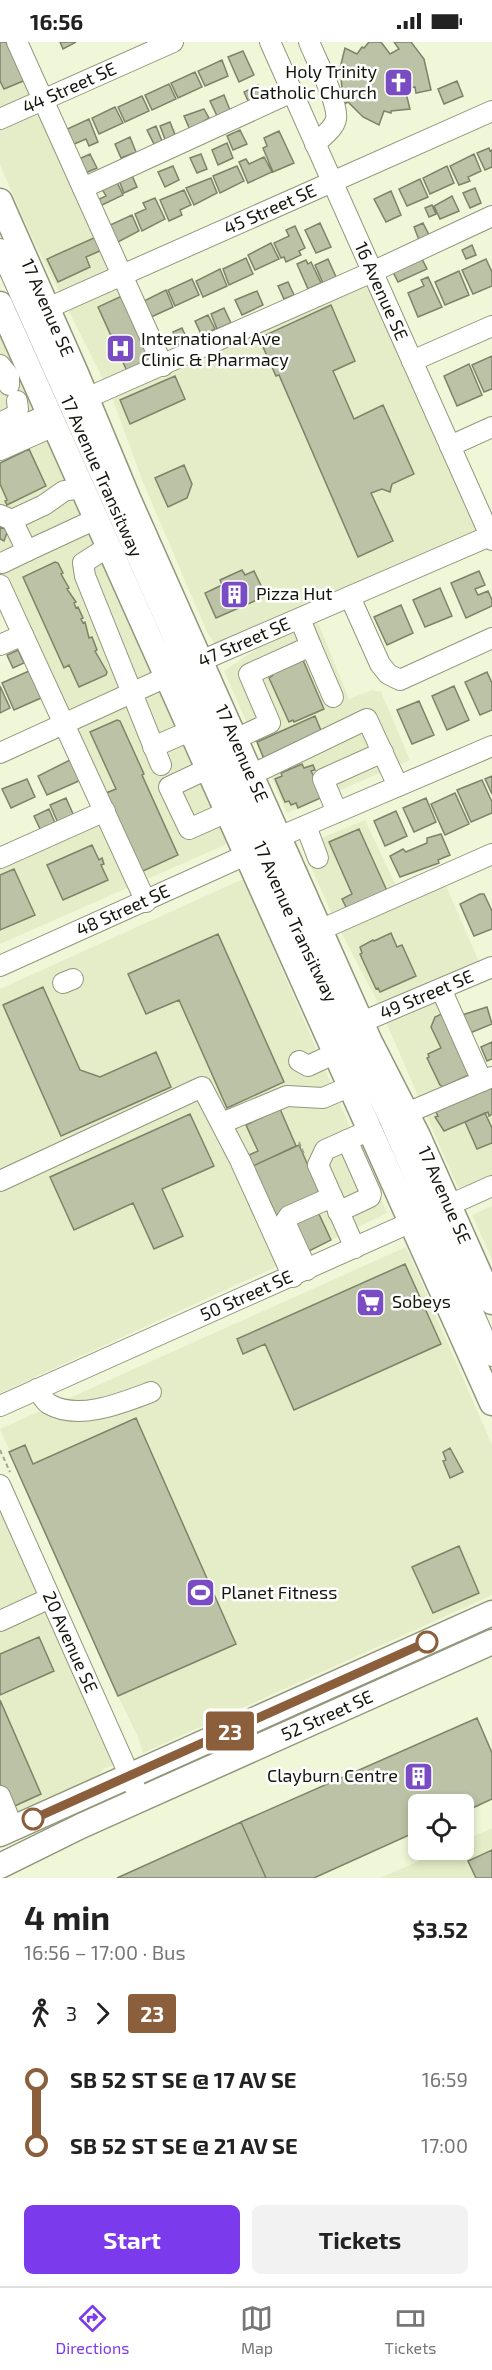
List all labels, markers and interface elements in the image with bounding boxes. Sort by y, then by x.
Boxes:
text: 16:56 [30,8,83,34]
street label: 44 Street SE [19,57,119,118]
place label: Holy Trinity Catholic Church [249,60,377,103]
church icon: Holy Trinity Catholic Church [382,66,414,98]
street label: 45 Street SE [220,178,319,239]
street label: 16 Avenue SE [351,238,414,344]
street label: 17 Avenue SE [17,255,79,360]
place label: International Ave Clinic & Pharmacy [141,327,289,370]
hospital icon: International Ave Clinic & Pharmacy [104,333,136,365]
street label: 17 Avenue Transitway [57,392,148,561]
building icon: Pizza Hut [219,578,251,610]
place label: Pizza Hut [256,582,333,604]
street label: 47 Street SE [194,612,293,671]
street label: 17 Avenue SE [211,701,274,805]
street label: 17 Avenue Transitway [249,838,343,1006]
street label: 48 Street SE [72,879,173,940]
street label: 49 Street SE [376,964,476,1023]
street label: 17 Avenue SE [414,1142,477,1247]
street label: 50 Street SE [196,1265,296,1325]
supermarket icon: Sobeys [355,1286,387,1318]
place label: Sobeys [392,1290,451,1312]
sports icon: Planet Fitness [184,1577,216,1609]
place label: Planet Fitness [221,1581,337,1603]
street label: 20 Avenue SE [39,1587,103,1696]
unlabelled marker [416,1631,438,1653]
street label: 52 Street SE [277,1685,376,1745]
line badge: 23 [203,1712,257,1750]
text: 23 [218,1719,242,1744]
building icon: Clayburn Centre [403,1760,435,1792]
place label: Clayburn Centre [267,1764,398,1786]
map controls [408,1794,474,1860]
button: locate [408,1794,474,1860]
unlabelled marker [22,1808,44,1830]
text: 4 min [24,1897,110,1937]
text: $3.52 [412,1916,468,1942]
text: 16:56 – 17:00 · Bus [24,1940,186,1964]
icon: walk [24,1997,57,2030]
icon: forward [86,1997,119,2030]
text: 3 [66,2001,77,2025]
text: 23 [140,2001,164,2026]
text: SB 52 ST SE @ 17 AV SE [70,2066,297,2092]
text: 16:59 [422,2067,468,2091]
text: SB 52 ST SE @ 21 AV SE [70,2132,298,2158]
text: 17:00 [421,2133,468,2157]
button: Start [24,2205,240,2274]
button: Tickets [252,2205,468,2274]
tab: Directions [56,2302,129,2357]
tab: Map [240,2302,273,2357]
tab: Tickets [385,2302,436,2357]

